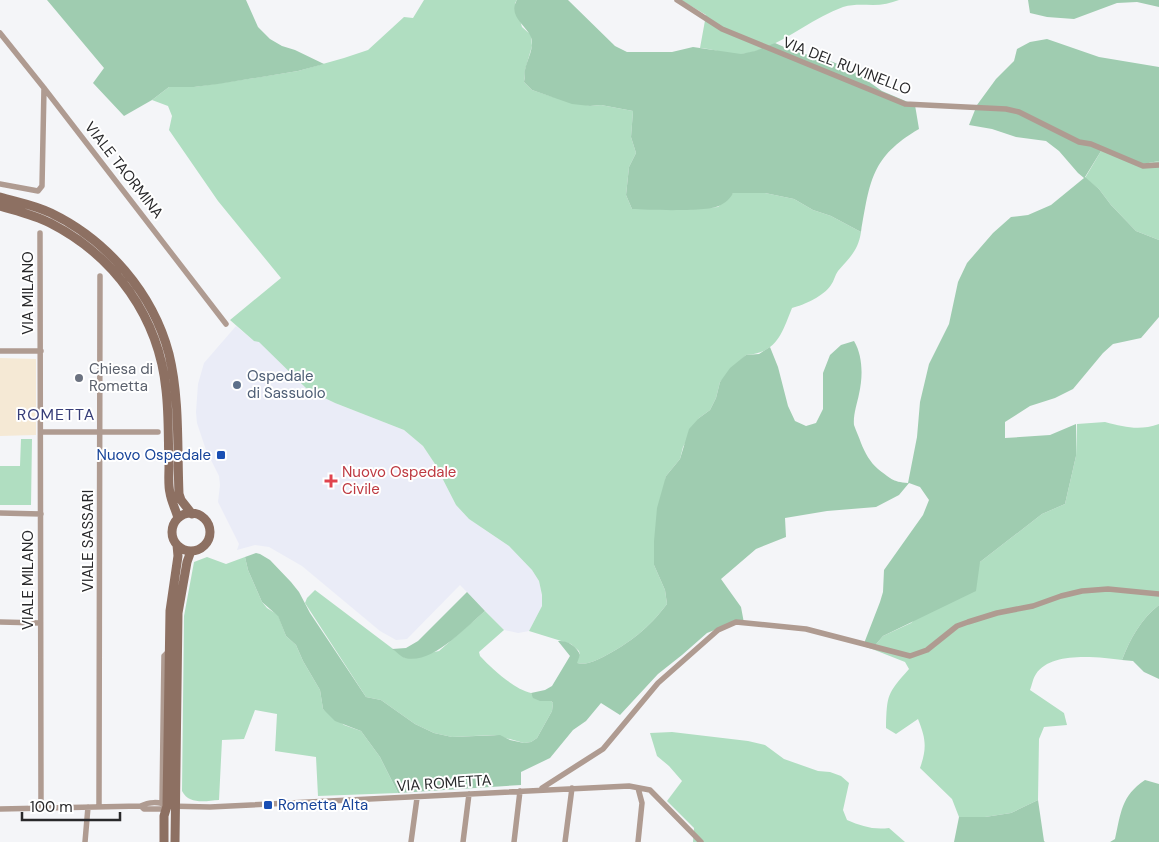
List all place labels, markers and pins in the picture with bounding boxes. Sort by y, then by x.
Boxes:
place label: Chiesa di Rometta [89,359,153,396]
place label: Ospedale di Sassuolo [247,366,326,403]
marker: Chiesa di Rometta [73,372,85,384]
marker: Ospedale di Sassuolo [231,379,243,391]
place label: Nuovo Ospedale [97,445,211,465]
marker: Nuovo Ospedale [215,449,227,461]
place label: Nuovo Ospedale Civile [342,462,456,499]
marker: Nuovo Ospedale Civile [324,474,338,488]
place label: Rometta Alta [278,795,368,815]
marker: Rometta Alta [262,799,274,811]

